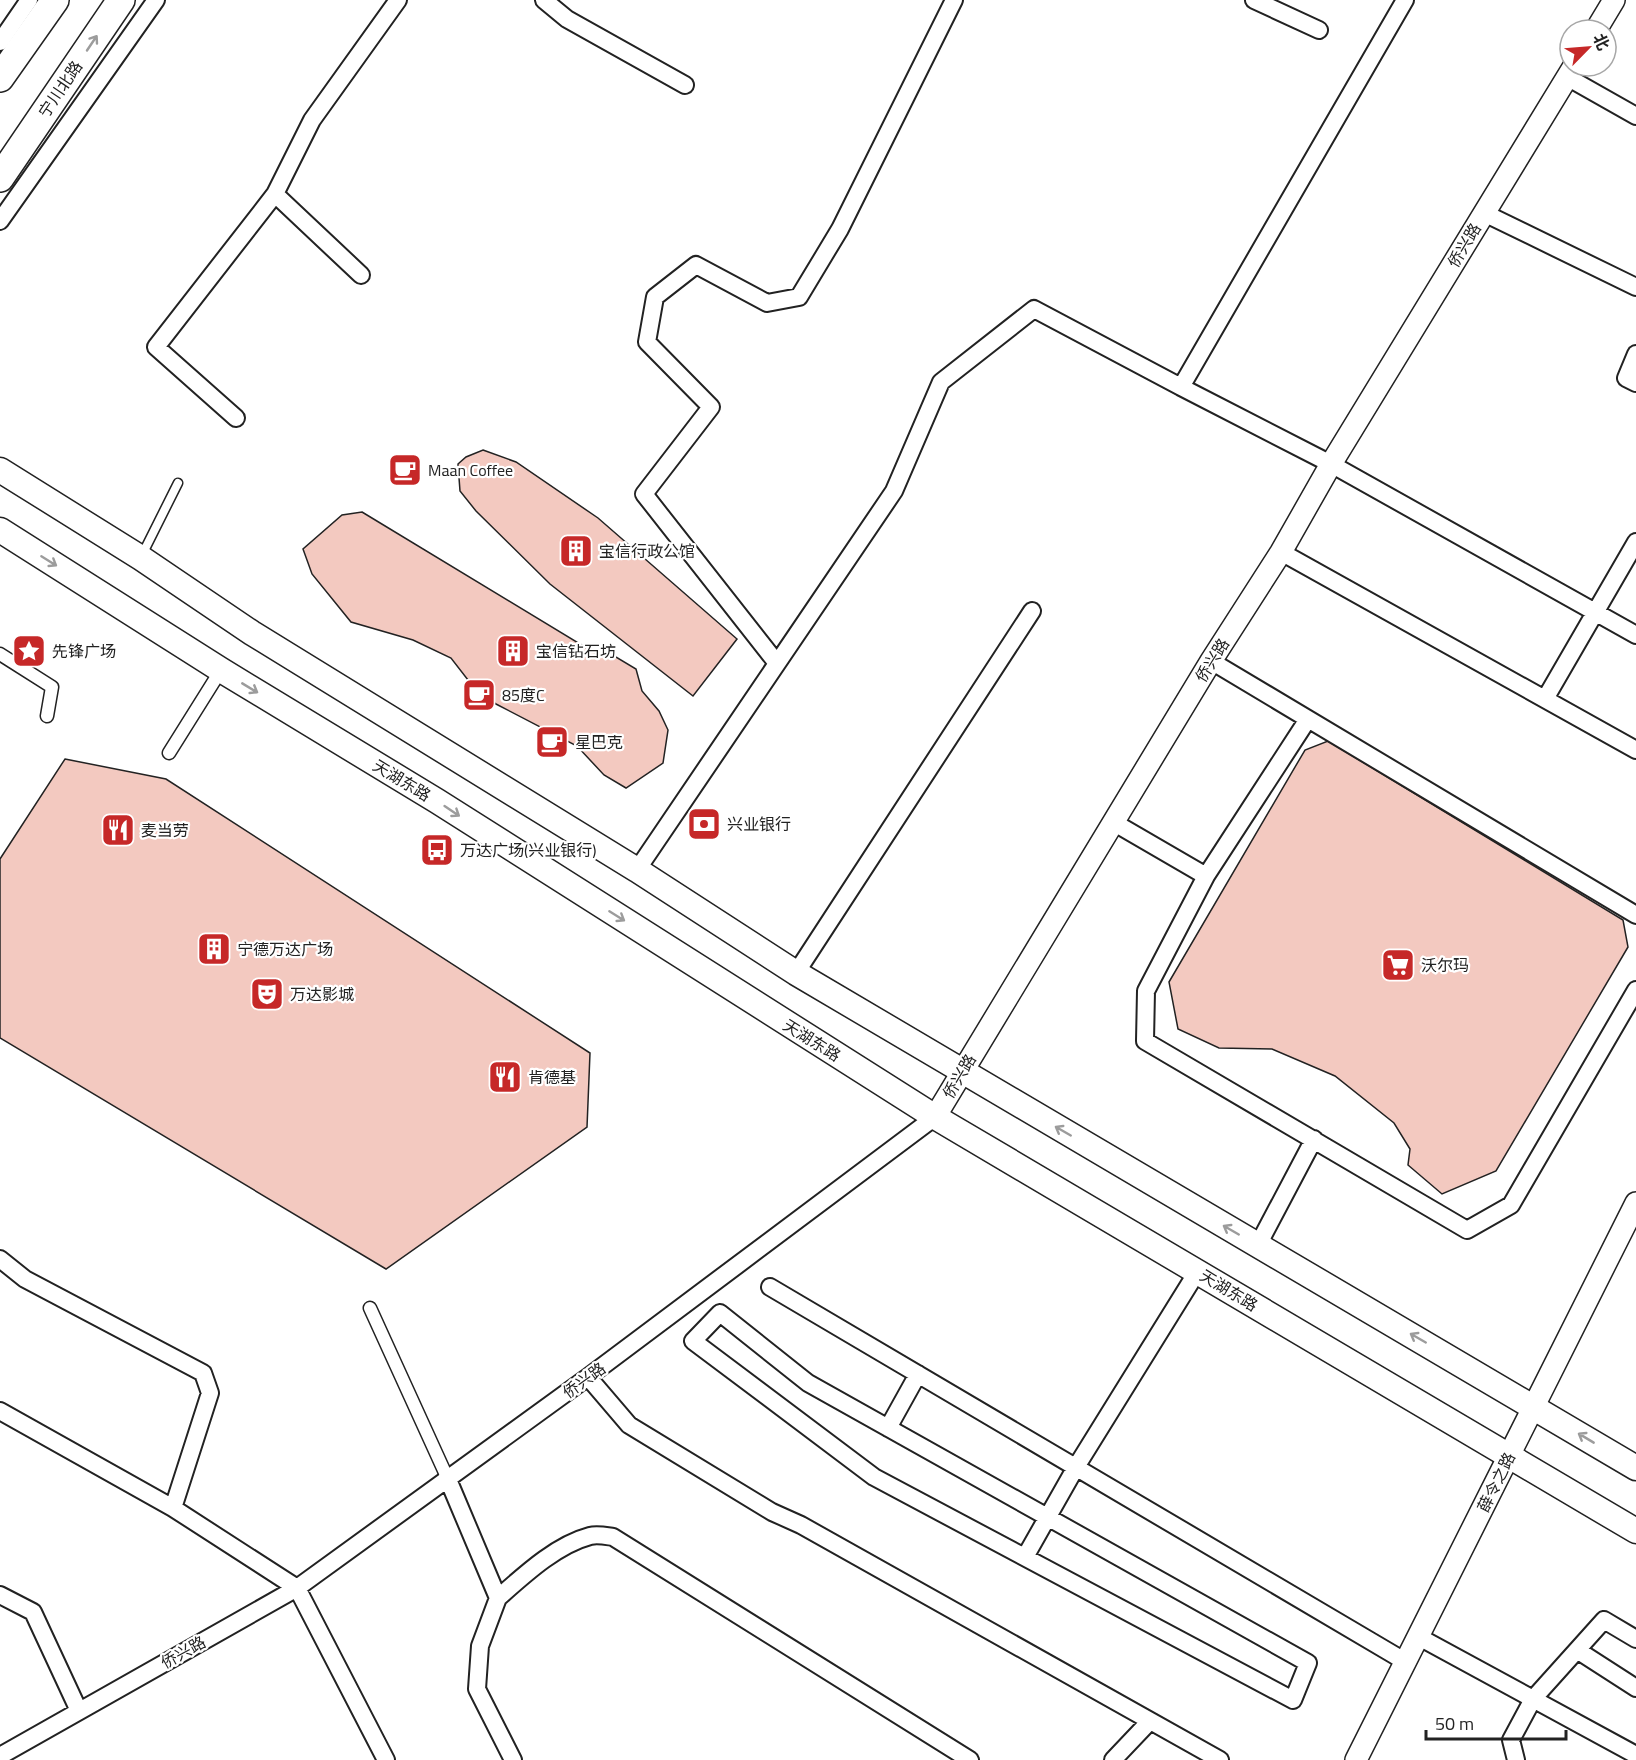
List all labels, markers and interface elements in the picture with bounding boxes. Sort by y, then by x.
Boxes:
north arrow [1558,18,1618,78]
text: 北 [1587,29,1616,54]
one-way arrow [86,35,98,51]
street label: 宁川北路 [32,56,88,122]
street label: 侨兴路 [1441,218,1487,272]
cafe icon: Maan Coffee [387,452,423,488]
place label: Maan Coffee [428,458,513,482]
building icon: 宝信行政公馆 [558,533,594,569]
place label: 宝信行政公馆 [599,539,695,563]
one-way arrow [40,556,57,568]
place icon: 先锋广场 [11,633,47,669]
building icon: 宝信钻石坊 [495,633,531,669]
street label: 侨兴路 [1189,633,1235,687]
place label: 先锋广场 [52,639,116,663]
place label: 宝信钻石坊 [536,639,616,663]
cafe icon: 85度C [461,677,497,713]
one-way arrow [241,682,258,694]
place label: 85度C [502,683,545,707]
cafe icon: 星巴克 [534,724,570,760]
place label: 星巴克 [575,730,623,754]
street label: 天湖东路 [368,753,436,807]
one-way arrow [443,805,460,817]
bank icon: 兴业银行 [686,806,722,842]
restaurant icon: 麦当劳 [100,812,136,848]
place label: 兴业银行 [727,812,791,836]
place label: 麦当劳 [141,818,189,842]
bus stop icon: 万达广场(兴业银行) [419,832,455,868]
place label: 万达广场(兴业银行) [460,838,596,862]
one-way arrow [608,910,625,922]
building icon: 宁德万达广场 [196,931,232,967]
place label: 宁德万达广场 [237,937,333,961]
supermarket icon: 沃尔玛 [1380,947,1416,983]
place label: 沃尔玛 [1421,953,1469,977]
theatre icon: 万达影城 [249,976,285,1012]
place label: 万达影城 [290,982,354,1006]
street label: 天湖东路 [778,1013,846,1067]
street label: 侨兴路 [936,1049,982,1103]
restaurant icon: 肯德基 [487,1059,523,1095]
place label: 肯德基 [528,1065,576,1089]
one-way arrow [1055,1125,1072,1137]
one-way arrow [1223,1224,1240,1236]
street label: 天湖东路 [1195,1263,1263,1317]
one-way arrow [1410,1332,1427,1344]
street label: 侨兴路 [558,1356,610,1404]
one-way arrow [1578,1431,1595,1443]
street label: 薛令之路 [1471,1448,1521,1516]
street label: 侨兴路 [156,1630,210,1674]
scale bar [1426,1703,1566,1741]
text: 50 m [1435,1710,1474,1737]

